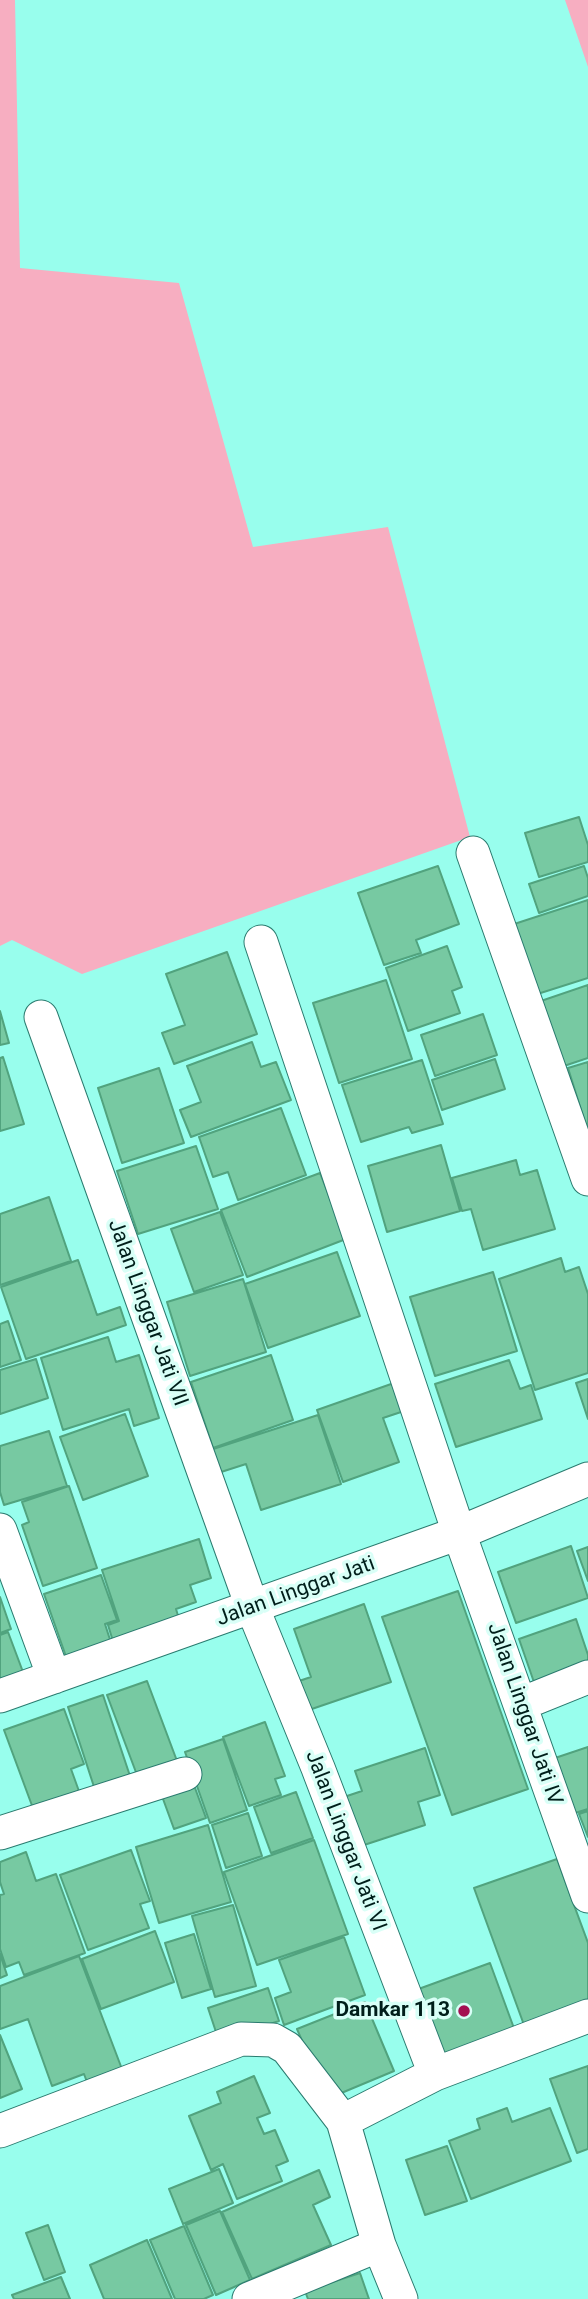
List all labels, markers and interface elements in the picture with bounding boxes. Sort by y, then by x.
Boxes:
street label: Jalan Linggar Jati VII [102,1216,192,1410]
street label: Jalan Linggar Jati [213,1552,379,1632]
street label: Jalan Linggar Jati IV [481,1620,567,1808]
street label: Jalan Linggar Jati VI [299,1747,391,1935]
place label: Damkar 113 [335,1998,450,2024]
marker: Damkar 113 [456,2003,472,2019]

